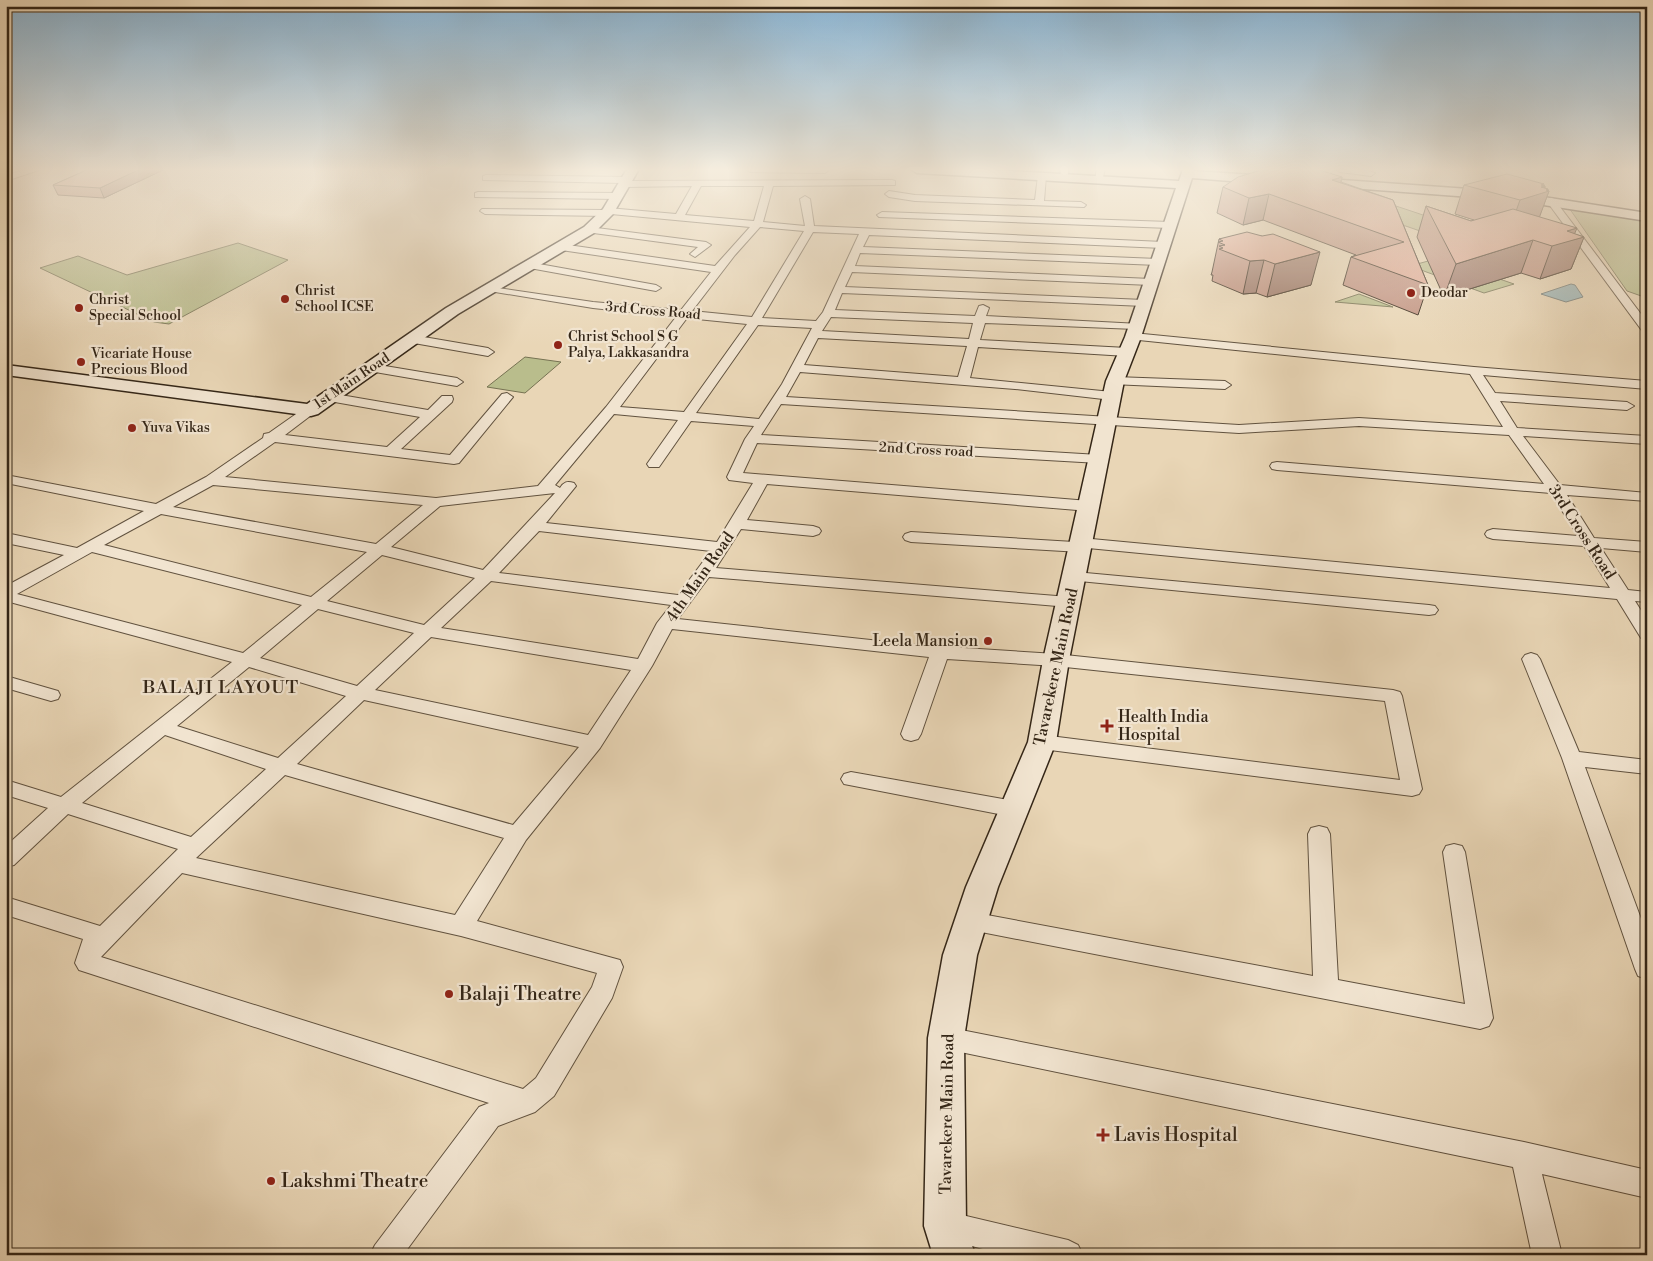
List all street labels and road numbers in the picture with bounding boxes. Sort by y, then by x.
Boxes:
street label: 3rd Cross Road [605,298,701,324]
street label: 1st Main Road [311,349,393,413]
street label: 2nd Cross road [878,439,974,461]
street label: 3rd Cross Road [1544,481,1620,583]
street label: 4th Main Road [662,528,738,626]
street label: Tavarekere Main Road [1029,586,1083,748]
street label: Tavarekere Main Road [936,1033,958,1195]

